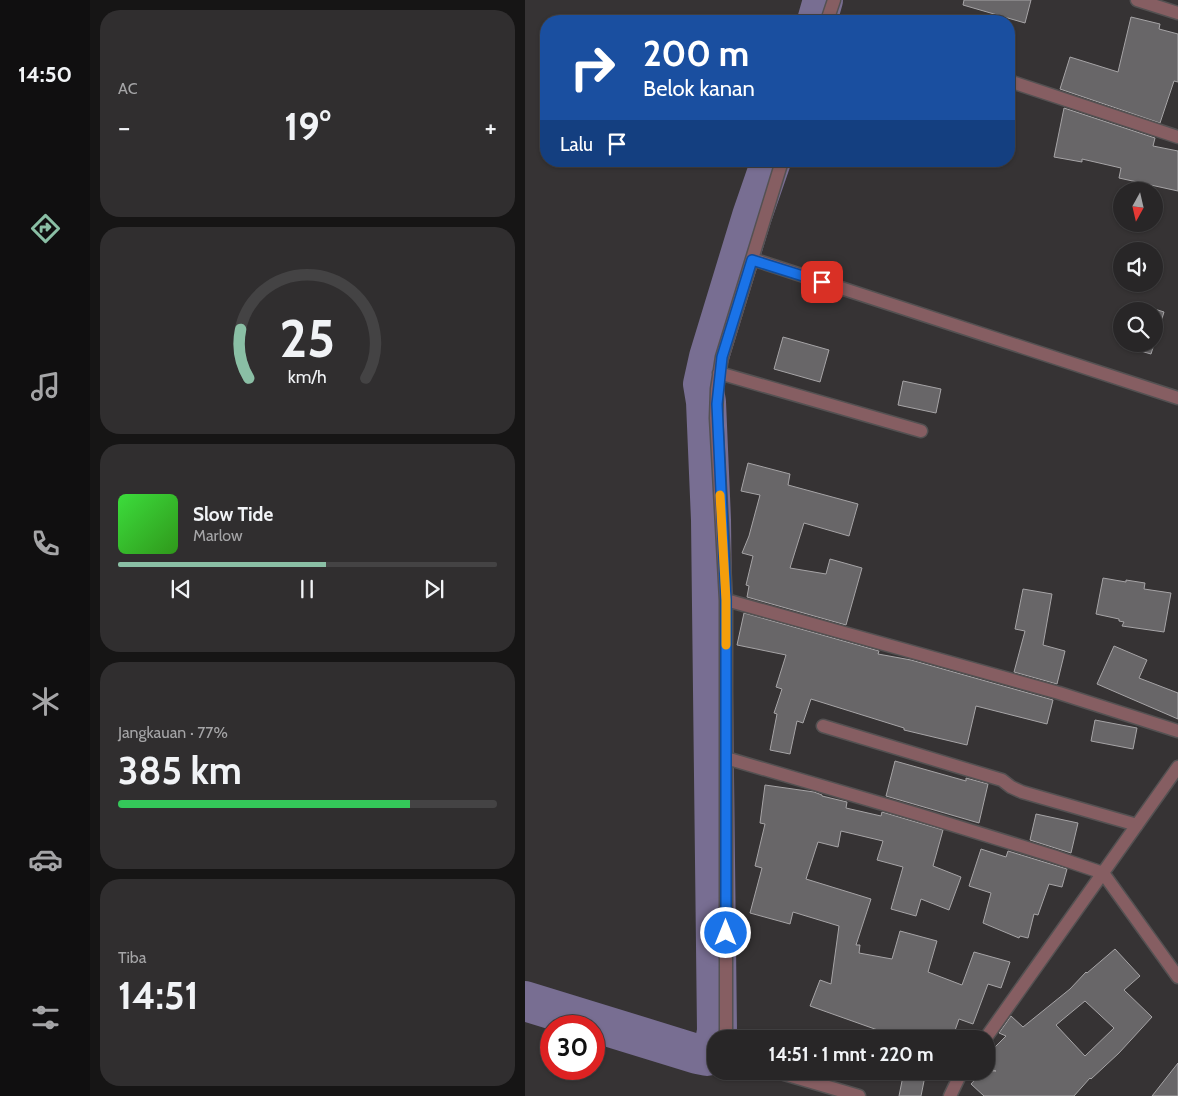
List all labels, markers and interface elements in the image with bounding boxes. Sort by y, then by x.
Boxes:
text: 200 m [643,32,749,75]
icon: right [560,35,625,100]
text: 14:50 [18,61,72,88]
text: Belok kanan [643,75,755,102]
text: AC [118,79,138,98]
text: 19° [284,103,331,150]
text: − [118,110,130,144]
text: + [485,110,497,144]
icon: arrive [603,130,631,158]
text: Lalu [560,133,593,156]
north arrow [1113,182,1163,232]
map controls [1113,182,1163,352]
icon: directions [28,211,63,246]
button: sound [1113,242,1163,292]
pin [801,261,843,303]
icon: arrive [808,268,836,296]
button: search [1113,302,1163,352]
text: 25 [280,307,335,370]
text: km/h [288,366,327,387]
icon: music [28,369,63,404]
text: Slow Tide [193,503,273,526]
icon: phone [28,526,63,561]
text: Marlow [193,526,243,545]
icon: previous [167,575,195,603]
icon: pause [293,575,321,603]
icon: next [420,575,448,603]
icon: climate [28,684,63,719]
text: Jangkauan · 77% [118,723,228,742]
text: 385 km [118,747,242,794]
icon: car [28,842,63,877]
position arrow [699,906,751,958]
text: Tiba [118,948,146,967]
text: 14:51 [118,972,198,1019]
icon: filters [28,1000,63,1035]
speed limit sign: 30 [540,1015,605,1080]
text: 14:51 · 1 mnt · 220 m [768,1043,934,1066]

